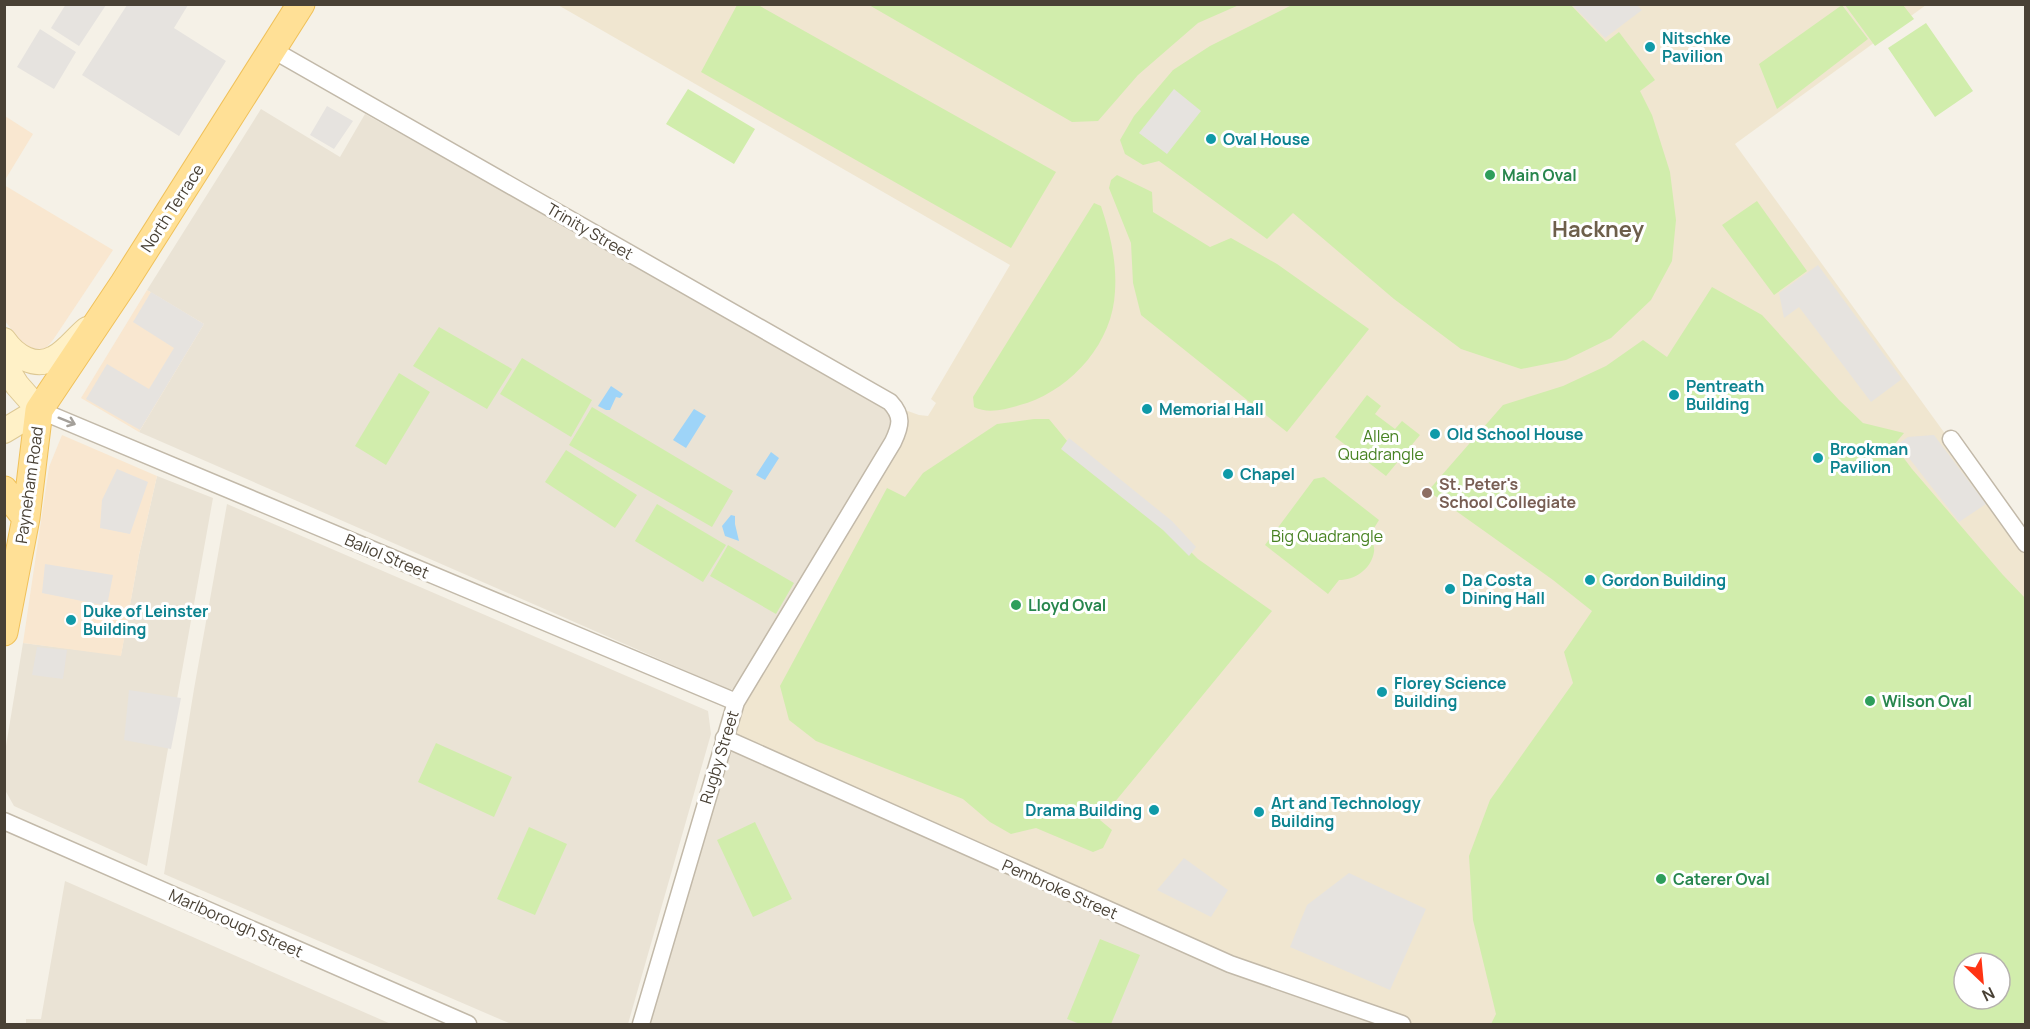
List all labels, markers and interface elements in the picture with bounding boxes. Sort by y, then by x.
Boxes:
place label: Nitschke Pavilion [1662,27,1731,67]
marker: Nitschke Pavilion [1643,40,1657,54]
place label: Oval House [1223,128,1310,150]
marker: Oval House [1204,132,1218,146]
street label: North Terrace [135,160,209,256]
place label: Main Oval [1502,164,1577,186]
marker: Main Oval [1483,168,1497,182]
street label: Trinity Street [543,197,637,265]
district label: Hackney [1552,214,1645,244]
place label: Pentreath Building [1686,375,1764,415]
marker: Pentreath Building [1667,388,1681,402]
place label: Memorial Hall [1159,398,1264,420]
marker: Memorial Hall [1140,402,1154,416]
one-way arrow [57,416,76,427]
place label: Old School House [1447,423,1584,445]
street label: Payneham Road [10,425,48,545]
park label: Allen Quadrangle [1338,425,1424,465]
marker: Old School House [1428,427,1442,441]
place label: Brookman Pavilion [1830,438,1908,478]
marker: Brookman Pavilion [1811,451,1825,465]
place label: Chapel [1240,463,1295,485]
marker: Chapel [1221,467,1235,481]
place label: St. Peter's School Collegiate [1439,473,1577,513]
marker: St. Peter's School Collegiate [1420,486,1434,500]
park label: Big Quadrangle [1271,525,1383,547]
street label: Baliol Street [341,528,433,584]
place label: Da Costa Dining Hall [1462,569,1545,609]
place label: Gordon Building [1602,569,1726,591]
marker: Gordon Building [1583,573,1597,587]
marker: Da Costa Dining Hall [1443,582,1457,596]
place label: Lloyd Oval [1028,594,1106,616]
marker: Lloyd Oval [1009,598,1023,612]
place label: Duke of Leinster Building [83,600,208,640]
marker: Duke of Leinster Building [64,613,78,627]
place label: Florey Science Building [1394,672,1507,712]
marker: Florey Science Building [1375,685,1389,699]
place label: Wilson Oval [1882,690,1972,712]
marker: Wilson Oval [1863,694,1877,708]
street label: Rugby Street [694,708,744,806]
place label: Art and Technology Building [1271,792,1421,832]
place label: Drama Building [1025,799,1142,821]
marker: Drama Building [1147,803,1161,817]
marker: Art and Technology Building [1252,805,1266,819]
street label: Pembroke Street [999,854,1121,924]
place label: Caterer Oval [1673,868,1770,890]
marker: Caterer Oval [1654,872,1668,886]
street label: Marlborough Street [166,884,306,962]
north arrow [1952,951,2012,1011]
text: N [1979,982,1999,1007]

